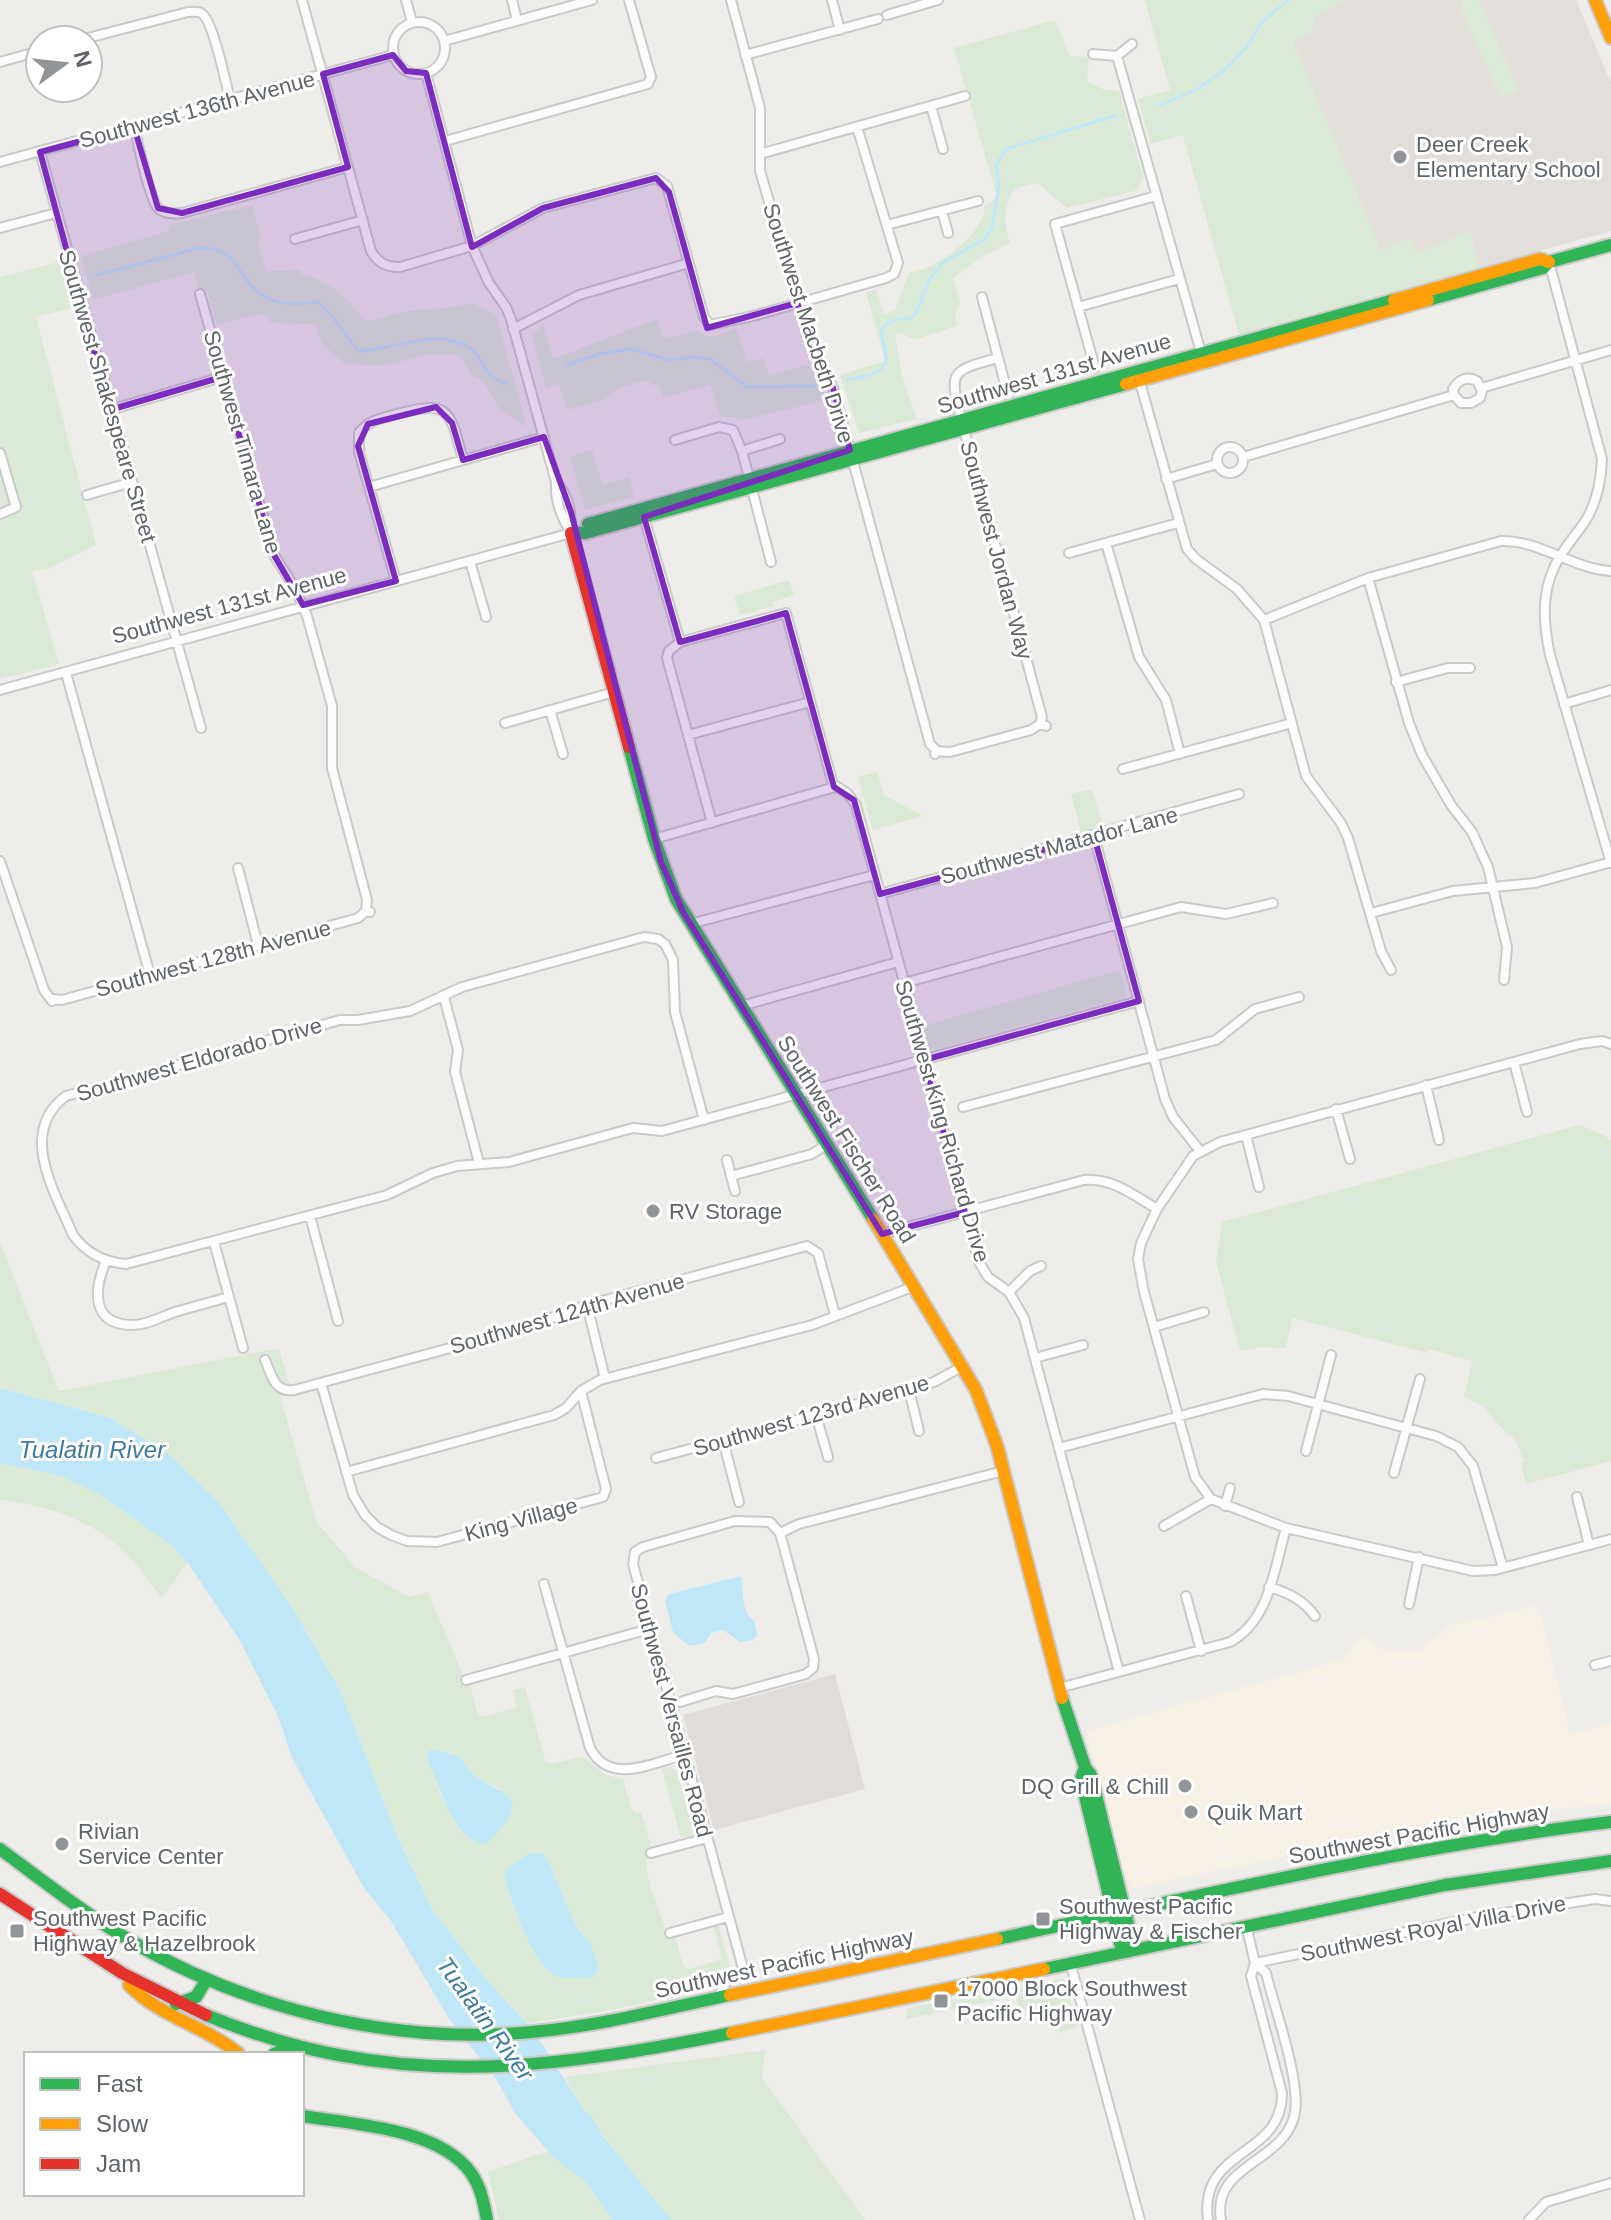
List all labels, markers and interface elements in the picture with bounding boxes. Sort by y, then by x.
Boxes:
north arrow [24,24,104,104]
text: N [69,48,97,70]
street label: Southwest 136th Avenue [77,66,318,153]
place label: Deer Creek Elementary School [1416,132,1601,182]
marker: Deer Creek Elementary School [1391,148,1409,166]
street label: Southwest Macbeth Drive [758,200,859,446]
street label: Southwest Shakespeare Street [54,247,161,545]
street label: Southwest Timara Lane [199,328,286,557]
street label: Southwest 131st Avenue [934,328,1174,419]
street label: Southwest Jordan Way [955,438,1038,662]
street label: Southwest 131st Avenue [109,562,349,649]
street label: Southwest Matador Lane [938,802,1181,889]
street label: Southwest 128th Avenue [93,915,334,1002]
street label: Southwest King Richard Drive [890,977,995,1265]
street label: Southwest Eldorado Drive [73,1012,325,1107]
street label: Southwest Fischer Road [772,1031,921,1248]
place label: RV Storage [669,1199,782,1224]
marker: RV Storage [644,1202,662,1220]
street label: Southwest 124th Avenue [447,1268,687,1359]
street label: Southwest 123rd Avenue [690,1370,932,1461]
water label: Tualatin River [19,1436,166,1463]
street label: King Village [462,1492,580,1547]
street label: Southwest Versailles Road [626,1581,717,1840]
place label: DQ Grill & Chill [1021,1774,1169,1799]
marker: DQ Grill & Chill [1176,1777,1194,1795]
street label: Southwest Pacific Highway [1287,1798,1551,1869]
place label: Quik Mart [1207,1800,1302,1825]
marker: Quik Mart [1182,1803,1200,1821]
place label: Rivian Service Center [78,1819,224,1869]
marker: Rivian Service Center [53,1835,71,1853]
street label: Southwest Royal Villa Drive [1298,1890,1568,1967]
place label: Southwest Pacific Highway & Fischer [1059,1894,1242,1944]
place label: Southwest Pacific Highway & Hazelbrook [33,1906,257,1956]
marker: Southwest Pacific Highway & Fischer [1034,1910,1052,1928]
marker: Southwest Pacific Highway & Hazelbrook [8,1922,26,1940]
street label: Southwest Pacific Highway [652,1924,916,2003]
water label: Tualatin River [431,1952,540,2087]
place label: 17000 Block Southwest Pacific Highway [957,1976,1187,2026]
marker: 17000 Block Southwest Pacific Highway [932,1992,950,2010]
legend [24,2052,304,2196]
text: Fast [96,2070,143,2097]
text: Slow [96,2110,149,2137]
text: Jam [96,2150,141,2177]

